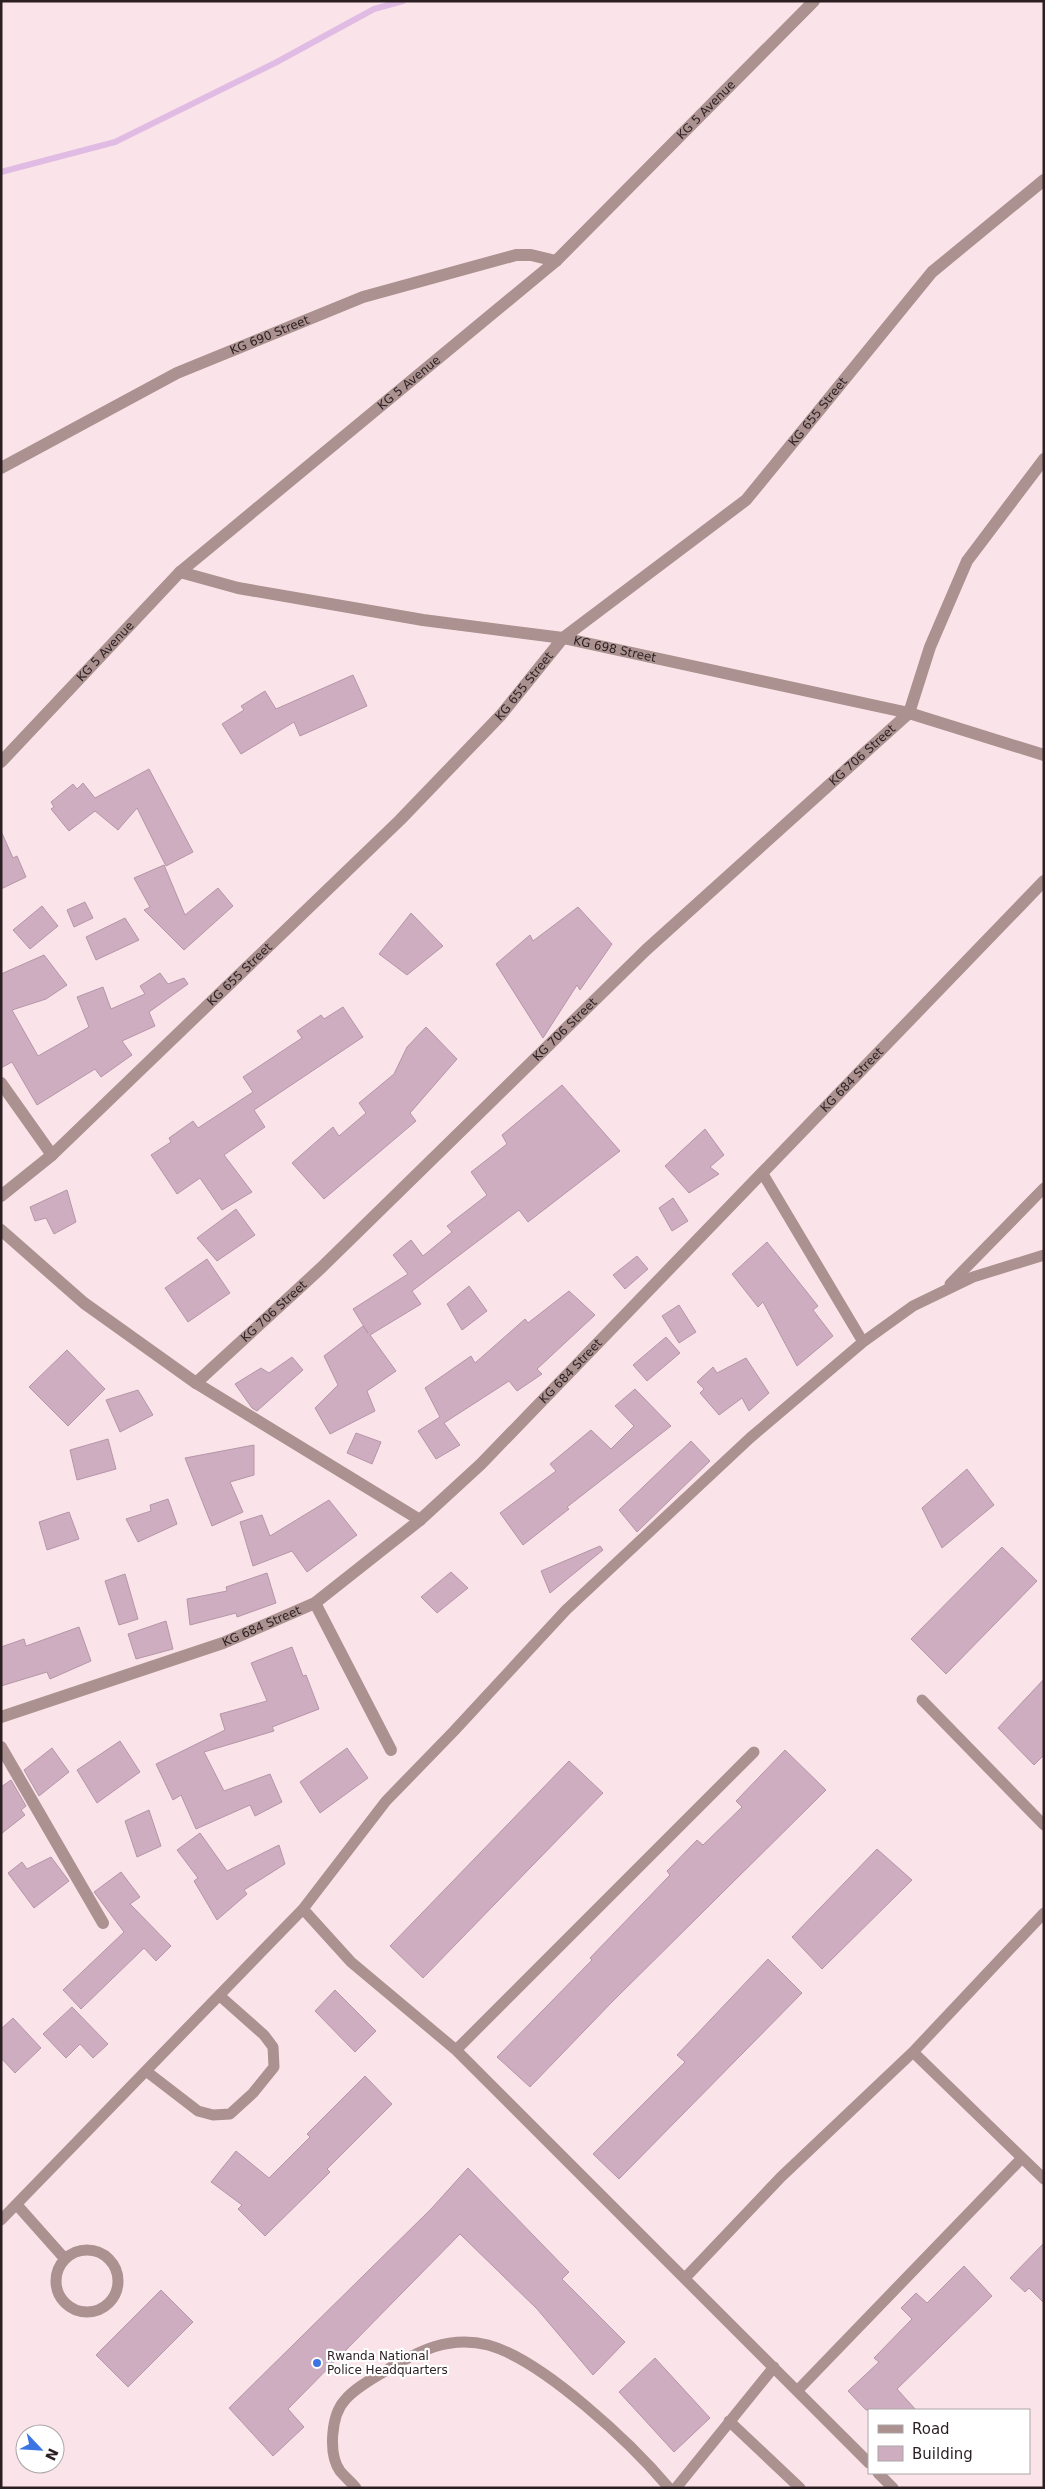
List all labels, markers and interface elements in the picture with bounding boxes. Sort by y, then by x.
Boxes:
street label: KG 5 Avenue [674,78,738,142]
street label: KG 690 Street [228,313,311,358]
street label: KG 5 Avenue [375,353,443,413]
street label: KG 655 Street [786,375,850,449]
street label: KG 5 Avenue [74,619,137,684]
street label: KG 698 Street [572,633,658,665]
street label: KG 655 Street [492,649,556,724]
street label: KG 706 Street [826,721,899,788]
street label: KG 655 Street [205,940,275,1009]
street label: KG 706 Street [530,995,600,1064]
street label: KG 684 Street [818,1044,886,1115]
street label: KG 706 Street [238,1277,310,1345]
street label: KG 684 Street [536,1336,605,1406]
street label: KG 684 Street [220,1603,303,1649]
place label: Rwanda National Police Headquarters [327,2349,448,2377]
marker: Rwanda National Police Headquarters [311,2357,323,2369]
legend [868,2409,1030,2474]
text: Road [912,2420,950,2438]
north arrow [15,2424,65,2474]
text: Building [912,2445,973,2463]
text: N [42,2446,62,2463]

